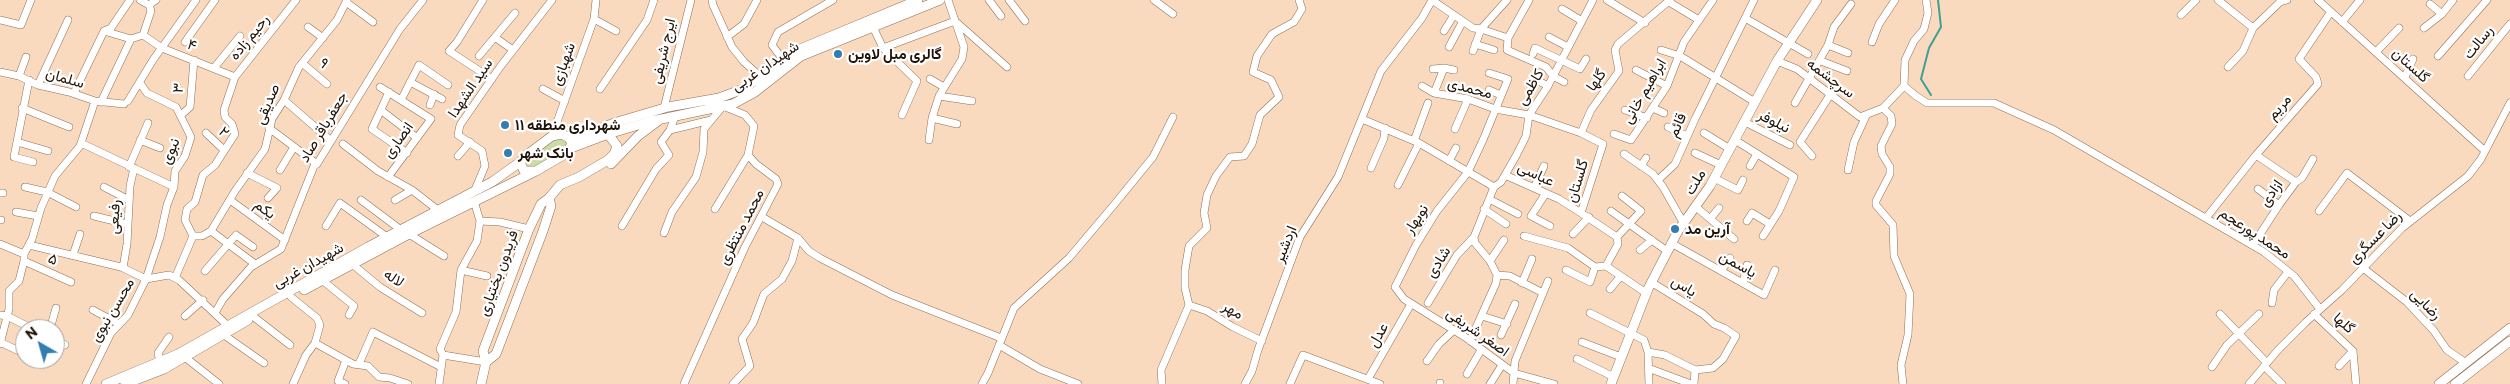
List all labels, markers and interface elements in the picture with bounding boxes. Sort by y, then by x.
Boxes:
street label: رحیم زاده [225,11,273,63]
street label: ایرج شریفی [647,16,679,86]
street label: رسالت [2459,22,2497,62]
street label: ۴ [185,35,199,55]
street label: شهیدان غربی [728,37,802,95]
street label: شهبازی [547,40,579,88]
street label: گلستان [2389,44,2433,86]
place label: گالری مبل لاوین [848,45,942,63]
marker: گالری مبل لاوین [832,48,844,60]
street label: ۹ [315,54,333,72]
street label: سرچشمه [1803,54,1859,102]
street label: سید الشهدا [444,55,496,121]
street label: ابراهیم خانی [1618,55,1670,127]
street label: سلمان [44,64,86,92]
street label: گلها [1582,65,1610,95]
street label: کاظمی [1512,66,1548,108]
street label: محمدی [1446,73,1494,103]
street label: صدیقی [250,81,284,127]
street label: ۳ [169,82,187,94]
street label: جعفرباقر صاد [295,88,351,166]
street label: مریم [2263,91,2295,123]
street label: نیلوفر [1755,105,1793,137]
street label: قائم [1664,110,1690,140]
place label: شهرداری منطقه ۱۱ [515,116,621,134]
street label: انصاری [379,118,417,162]
marker: شهرداری منطقه ۱۱ [499,119,511,131]
street label: ۲ [215,123,233,141]
street label: نبوی [156,135,184,167]
place label: بانک شهر [518,144,574,162]
marker: بانک شهر [502,147,514,159]
street label: گلستان [1562,157,1592,205]
street label: عباسی [1515,158,1557,190]
street label: ملت [1680,166,1710,198]
street label: ازادی [2255,176,2287,210]
street label: محمد منتظری [714,186,768,268]
street label: یکم [251,195,279,223]
street label: رفیعی [104,199,124,235]
street label: نوبهار [1400,201,1432,237]
street label: محمد پورعجم [2216,203,2294,263]
street label: رضا عسگری [2345,207,2405,267]
place label: آرین مد [1685,220,1730,238]
street label: اردشیر [1270,223,1300,265]
marker: آرین مد [1669,223,1681,235]
street label: فریدون بختیاری [474,228,522,318]
street label: شهیدان غربی [270,238,346,292]
street label: شادی [1421,243,1455,281]
street label: یاسمن [1716,246,1760,282]
street label: ۵ [45,249,61,269]
street label: لاله [380,265,408,291]
street label: یاس [1668,272,1700,300]
street label: محسن نبوی [86,275,138,345]
street label: رضایی [2407,285,2445,323]
street label: مهر [1219,297,1247,323]
street label: اصغر شریفی [1443,304,1513,360]
street label: گلها [2329,309,2359,337]
north arrow [15,319,65,369]
street label: عدل [1364,320,1392,350]
text: N [22,323,40,343]

